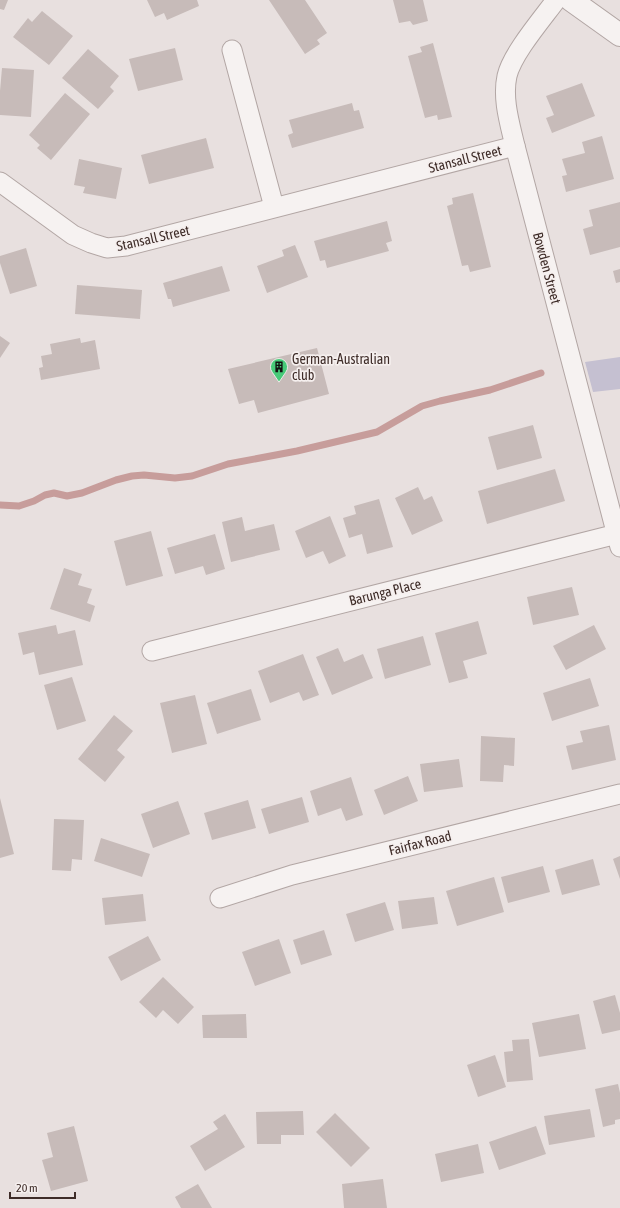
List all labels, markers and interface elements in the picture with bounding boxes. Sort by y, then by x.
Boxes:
street label: Stansall Street [427,142,503,176]
street label: Stansall Street [115,222,191,254]
street label: Bowden Street [530,230,564,306]
place label: German-Australian club [292,351,390,383]
building icon: German-Australian club [269,357,289,382]
street label: Barunga Place [347,575,423,609]
street label: Fairfax Road [387,828,453,858]
scale bar [10,1174,75,1200]
text: 20 m [16,1181,38,1195]

